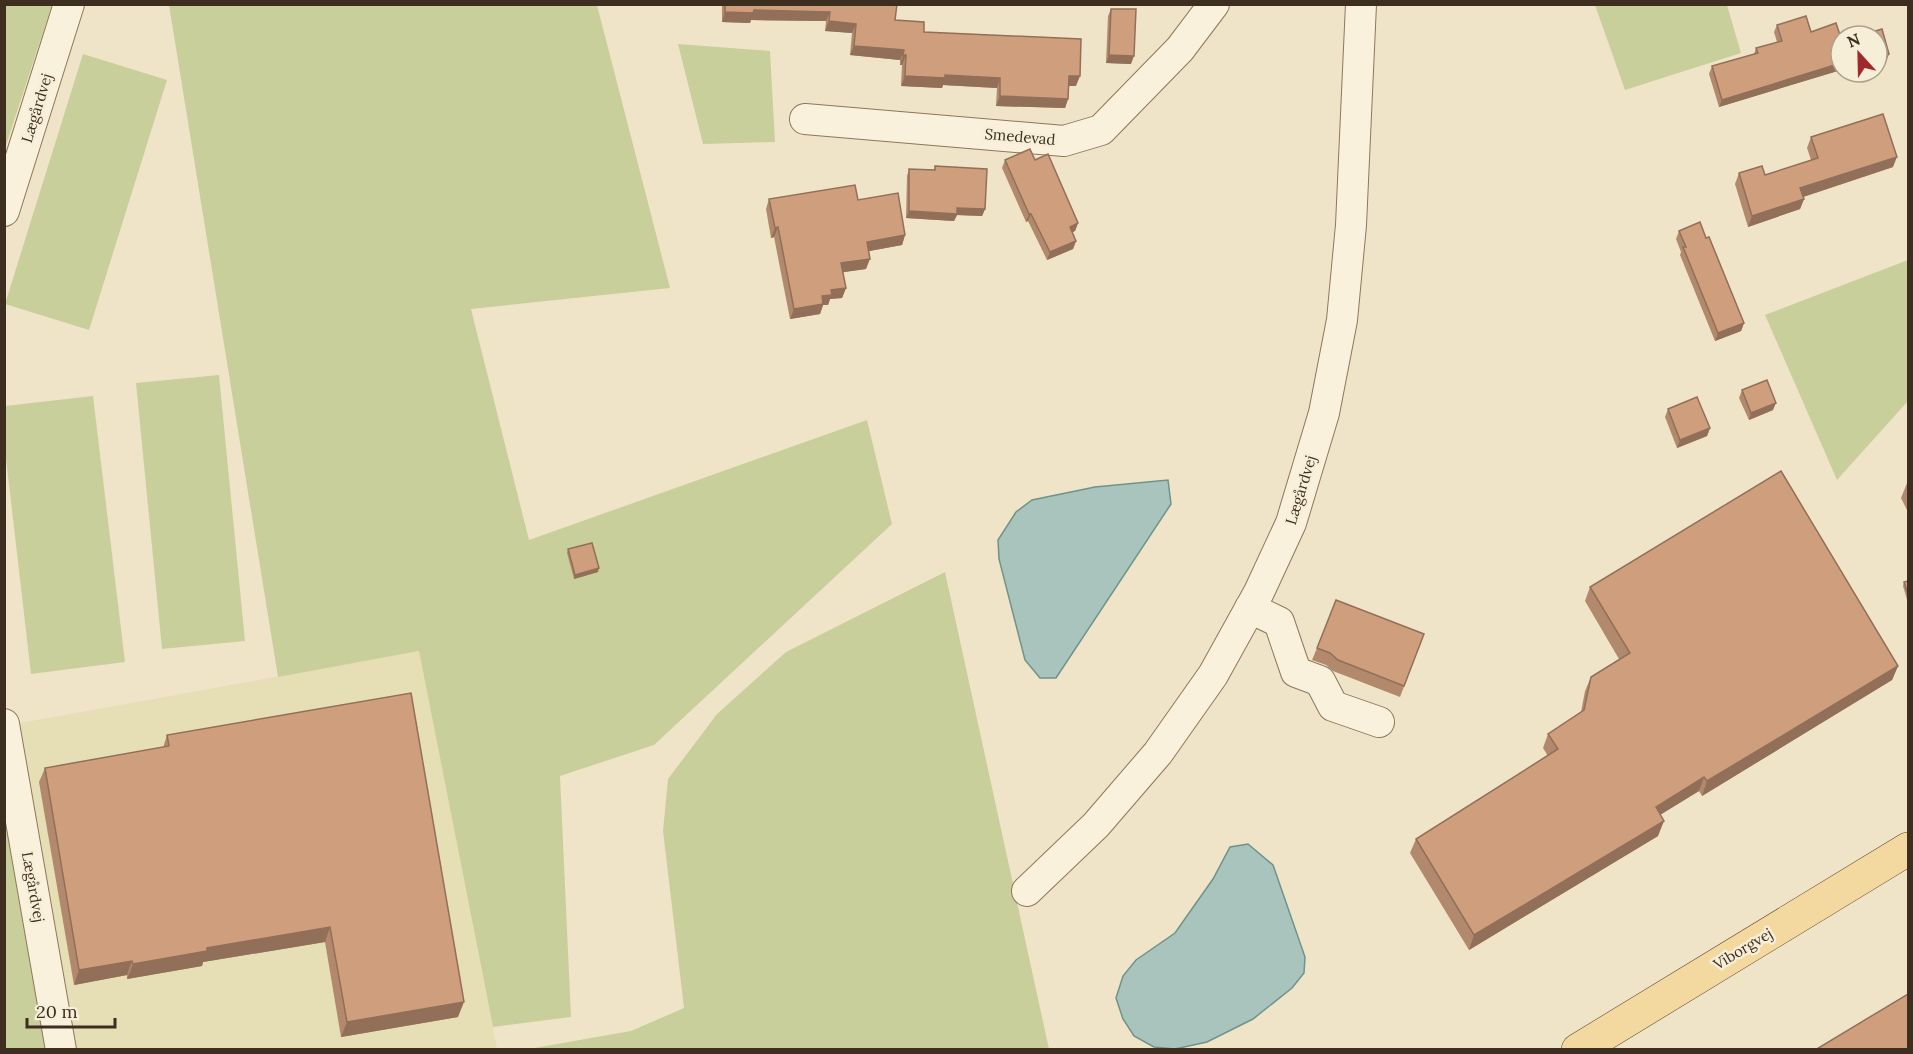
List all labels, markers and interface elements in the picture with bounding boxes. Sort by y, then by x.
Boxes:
north arrow [1829,24,1889,84]
text: N [1844,29,1863,52]
street label: Lægårdvej [17,71,56,145]
street label: Smedevad [984,124,1056,149]
street label: Lægårdvej [1281,453,1320,527]
street label: Lægårdvej [18,850,49,924]
street label: Viborgvej [1709,924,1776,974]
scale bar [27,991,116,1029]
text: 20 m [36,1000,78,1023]

